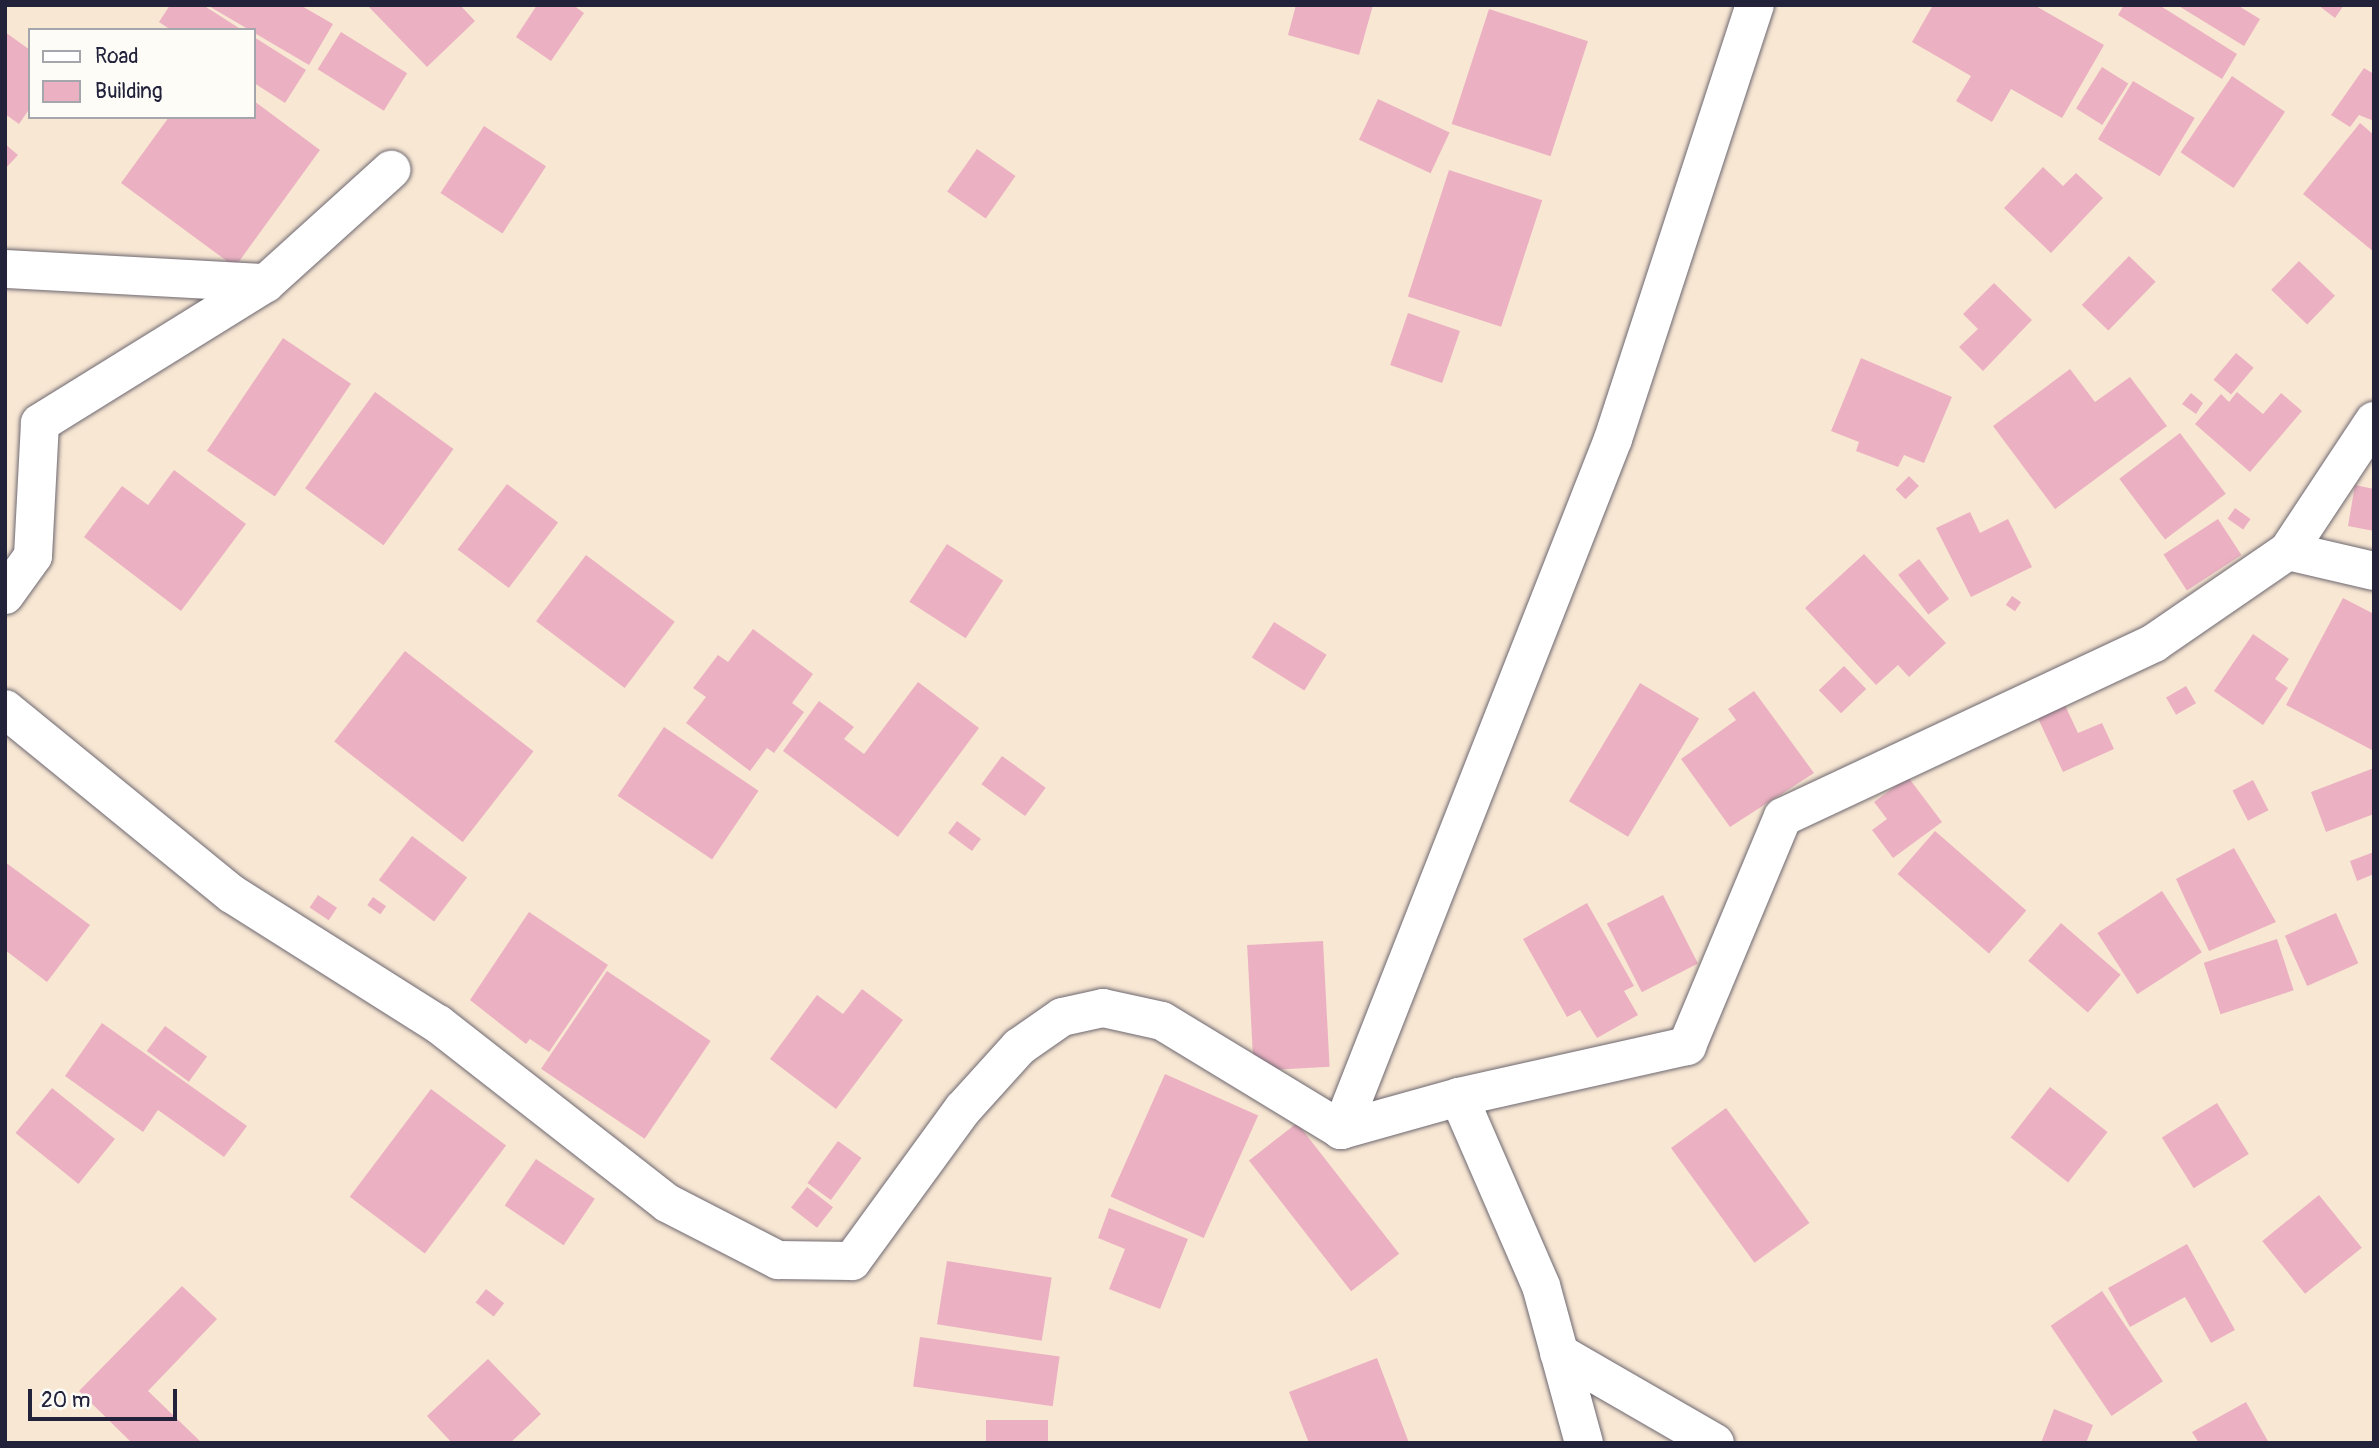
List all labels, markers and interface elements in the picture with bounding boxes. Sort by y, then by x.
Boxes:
legend [28,28,256,119]
text: Road [95,43,139,70]
text: Building [95,78,162,105]
scale bar [32,1374,180,1418]
text: 20 m [41,1387,90,1414]

